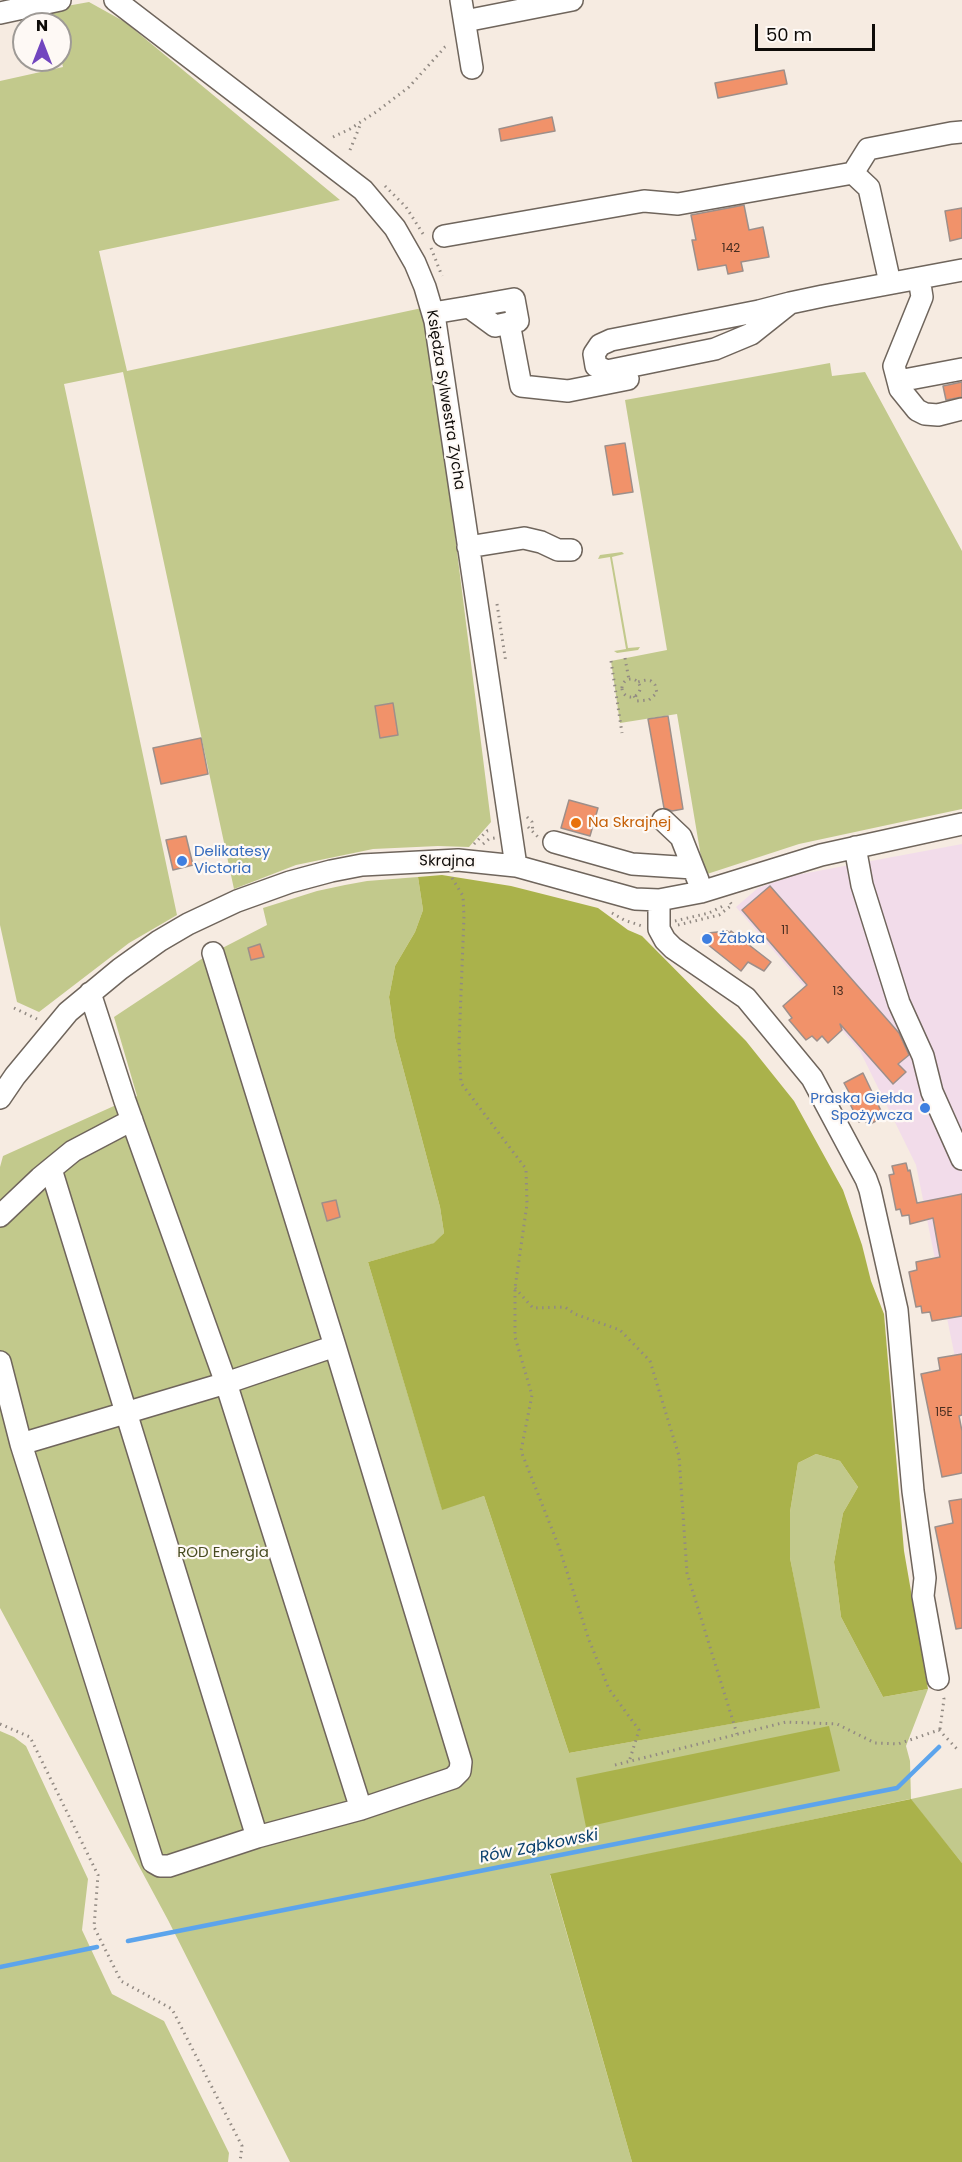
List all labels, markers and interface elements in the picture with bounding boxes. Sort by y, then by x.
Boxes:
north arrow [12,12,72,72]
scale bar [758,12,878,50]
text: N [36,14,48,37]
text: 50 m [766,22,812,47]
house number: 142 [722,242,740,256]
street label: Księdza Sylwestra Zycha [422,309,468,491]
place label: Na Skrajnej [588,814,671,832]
marker: Na Skrajnej [569,816,583,830]
place label: Delikatesy Victoria [194,843,270,878]
street label: Skrajna [419,853,475,871]
marker: Delikatesy Victoria [175,854,189,868]
house number: 11 [781,924,789,938]
place label: Żabka [719,930,765,948]
marker: Żabka [700,932,714,946]
house number: 13 [833,985,843,999]
place label: Praska Giełda Spożywcza [810,1090,913,1125]
marker: Praska Giełda Spożywcza [918,1101,932,1115]
house number: 15E [935,1406,953,1420]
park label: ROD Energia [177,1544,269,1562]
water label: Rów Ząbkowski [478,1826,600,1868]

